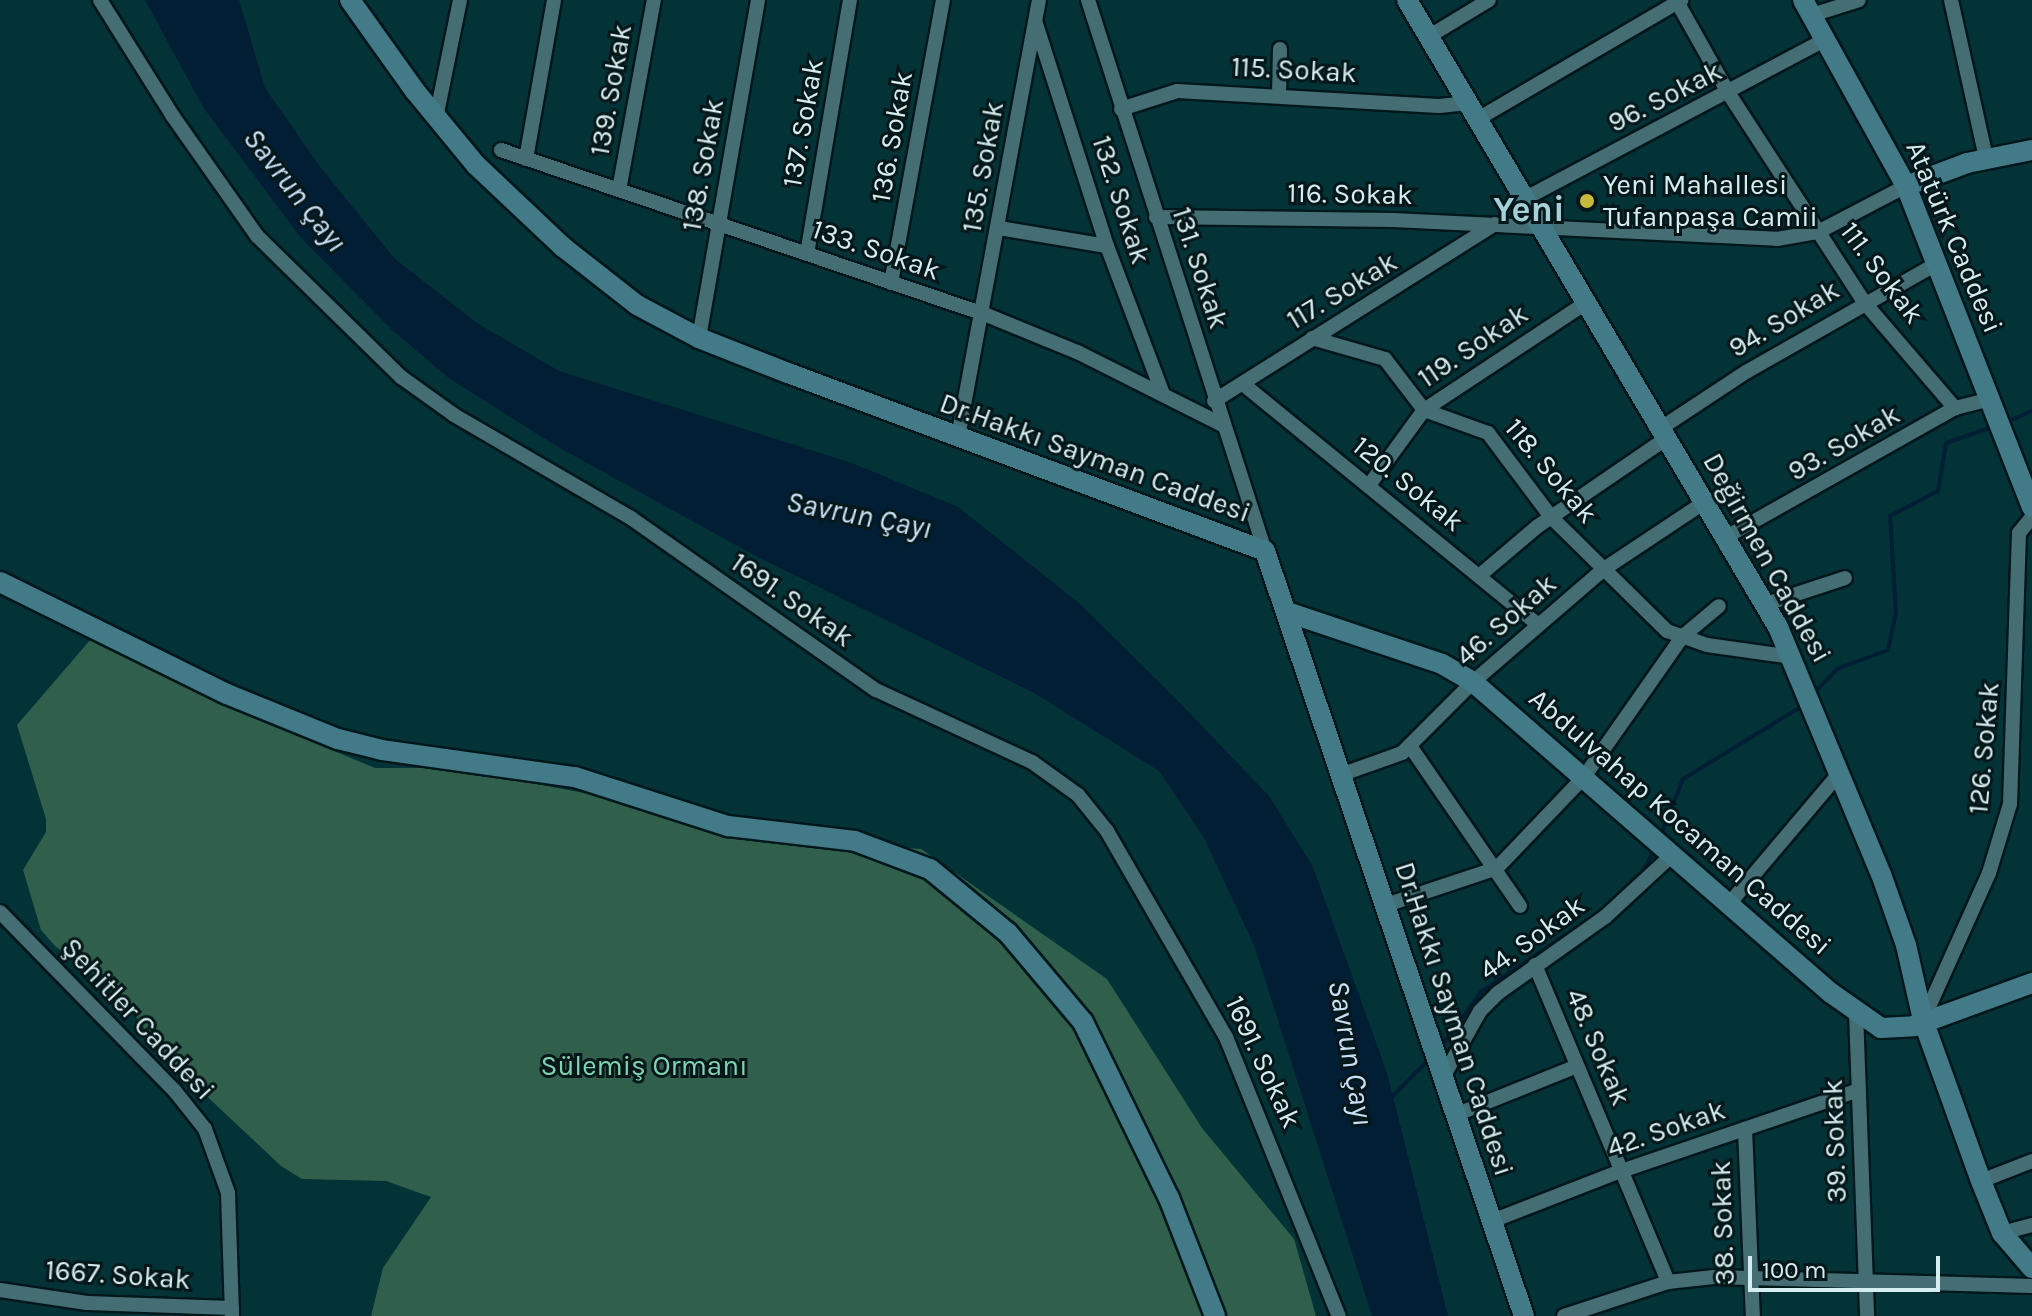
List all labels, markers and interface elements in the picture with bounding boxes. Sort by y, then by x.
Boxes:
street label: 139. Sokak [583,22,639,158]
street label: 115. Sokak [1231,50,1357,90]
street label: 96. Sokak [1603,54,1727,140]
street label: 137. Sokak [775,56,831,190]
street label: 136. Sokak [864,69,920,205]
street label: 138. Sokak [675,96,731,234]
street label: 135. Sokak [955,99,1011,235]
water label: Savrun Çayı [236,121,354,259]
street label: 132. Sokak [1084,132,1158,268]
street label: Atatürk Caddesi [1898,136,2010,338]
place label: Yeni Mahallesi Tufanpaşa Camii [1603,168,1818,234]
street label: 116. Sokak [1287,176,1413,212]
district label: Yeni [1493,188,1565,232]
marker: Yeni Mahallesi Tufanpaşa Camii [1578,192,1596,210]
street label: 131. Sokak [1165,203,1235,333]
street label: 133. Sokak [808,212,944,288]
street label: 111. Sokak [1833,216,1931,330]
street label: 117. Sokak [1281,245,1403,337]
street label: 94. Sokak [1723,273,1845,365]
street label: 119. Sokak [1412,297,1534,395]
street label: Dr.Hakkı Sayman Caddesi [935,386,1255,530]
street label: 93. Sokak [1782,398,1906,488]
street label: 118. Sokak [1497,412,1605,530]
street label: 120. Sokak [1346,429,1470,539]
street label: Değirmen Caddesi [1695,447,1839,669]
water label: Savrun Çayı [783,483,935,547]
street label: 1691. Sokak [724,546,860,654]
street label: 46. Sokak [1449,567,1563,673]
street label: 126. Sokak [1961,681,2007,815]
street label: Abdulvahap Kocaman Caddesi [1522,682,1838,962]
street label: Dr.Hakkı Sayman Caddesi [1387,858,1521,1180]
street label: 44. Sokak [1473,889,1591,987]
street label: Şehitler Caddesi [54,931,222,1107]
water label: Savrun Çayı [1320,977,1382,1129]
street label: 48. Sokak [1558,984,1638,1110]
street label: 1691. Sokak [1218,991,1308,1133]
park label: Sülemiş Ormanı [540,1049,748,1083]
street label: 39. Sokak [1816,1079,1854,1203]
street label: 42. Sokak [1603,1093,1729,1165]
street label: 38. Sokak [1704,1160,1742,1286]
scale bar [1752,1240,1944,1290]
street label: 1667. Sokak [44,1253,192,1297]
text: 100 m [1762,1256,1827,1284]

